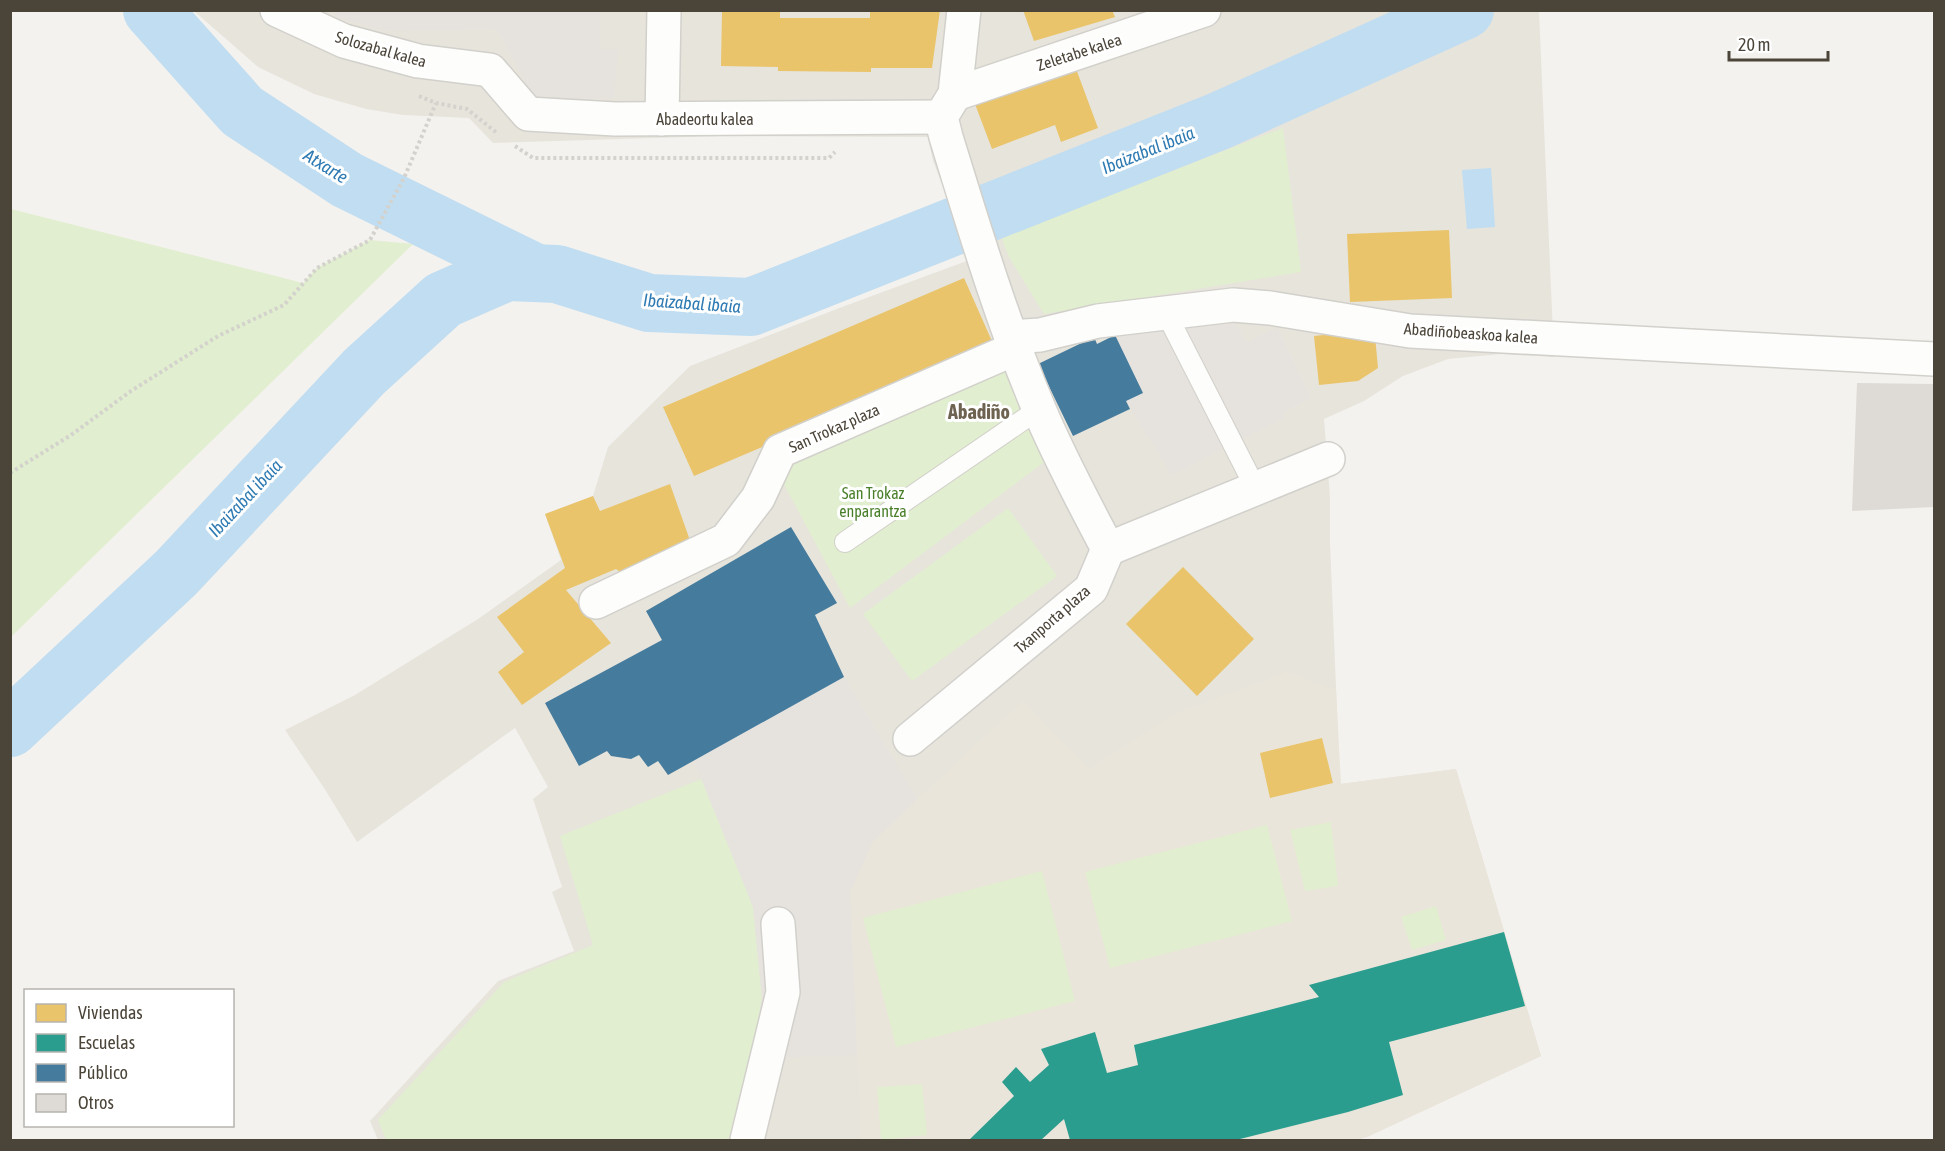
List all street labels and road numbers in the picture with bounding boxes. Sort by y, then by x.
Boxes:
street label: Solozabal kalea [334,27,428,71]
street label: Zeletabe kalea [1034,30,1124,74]
street label: Abadeortu kalea [656,110,754,128]
street label: Abadiñobeaskoa kalea [1403,319,1539,347]
street label: San Trokaz plaza [786,400,883,457]
street label: Txanporta plaza [1011,581,1094,657]

